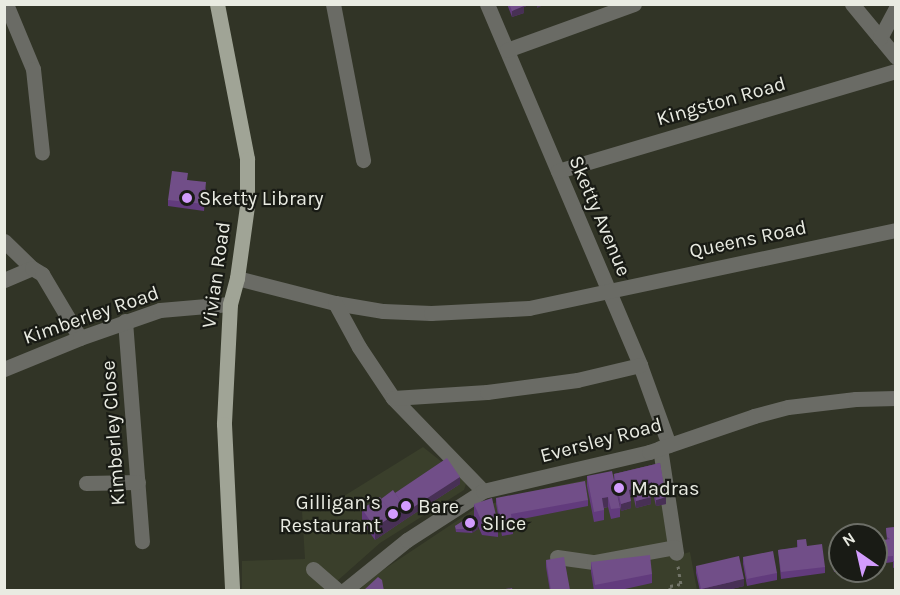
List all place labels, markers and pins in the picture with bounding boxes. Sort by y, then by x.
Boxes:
place label: Sketty Library [199,186,324,210]
marker: Sketty Library [180,191,194,205]
place label: Madras [631,476,700,500]
marker: Madras [612,481,626,495]
place label: Gilligan’s Restaurant [280,490,381,537]
place label: Bare [418,494,459,518]
marker: Bare [399,499,413,513]
marker: Gilligan’s Restaurant [386,507,400,521]
place label: Slice [482,511,526,535]
marker: Slice [463,516,477,530]

